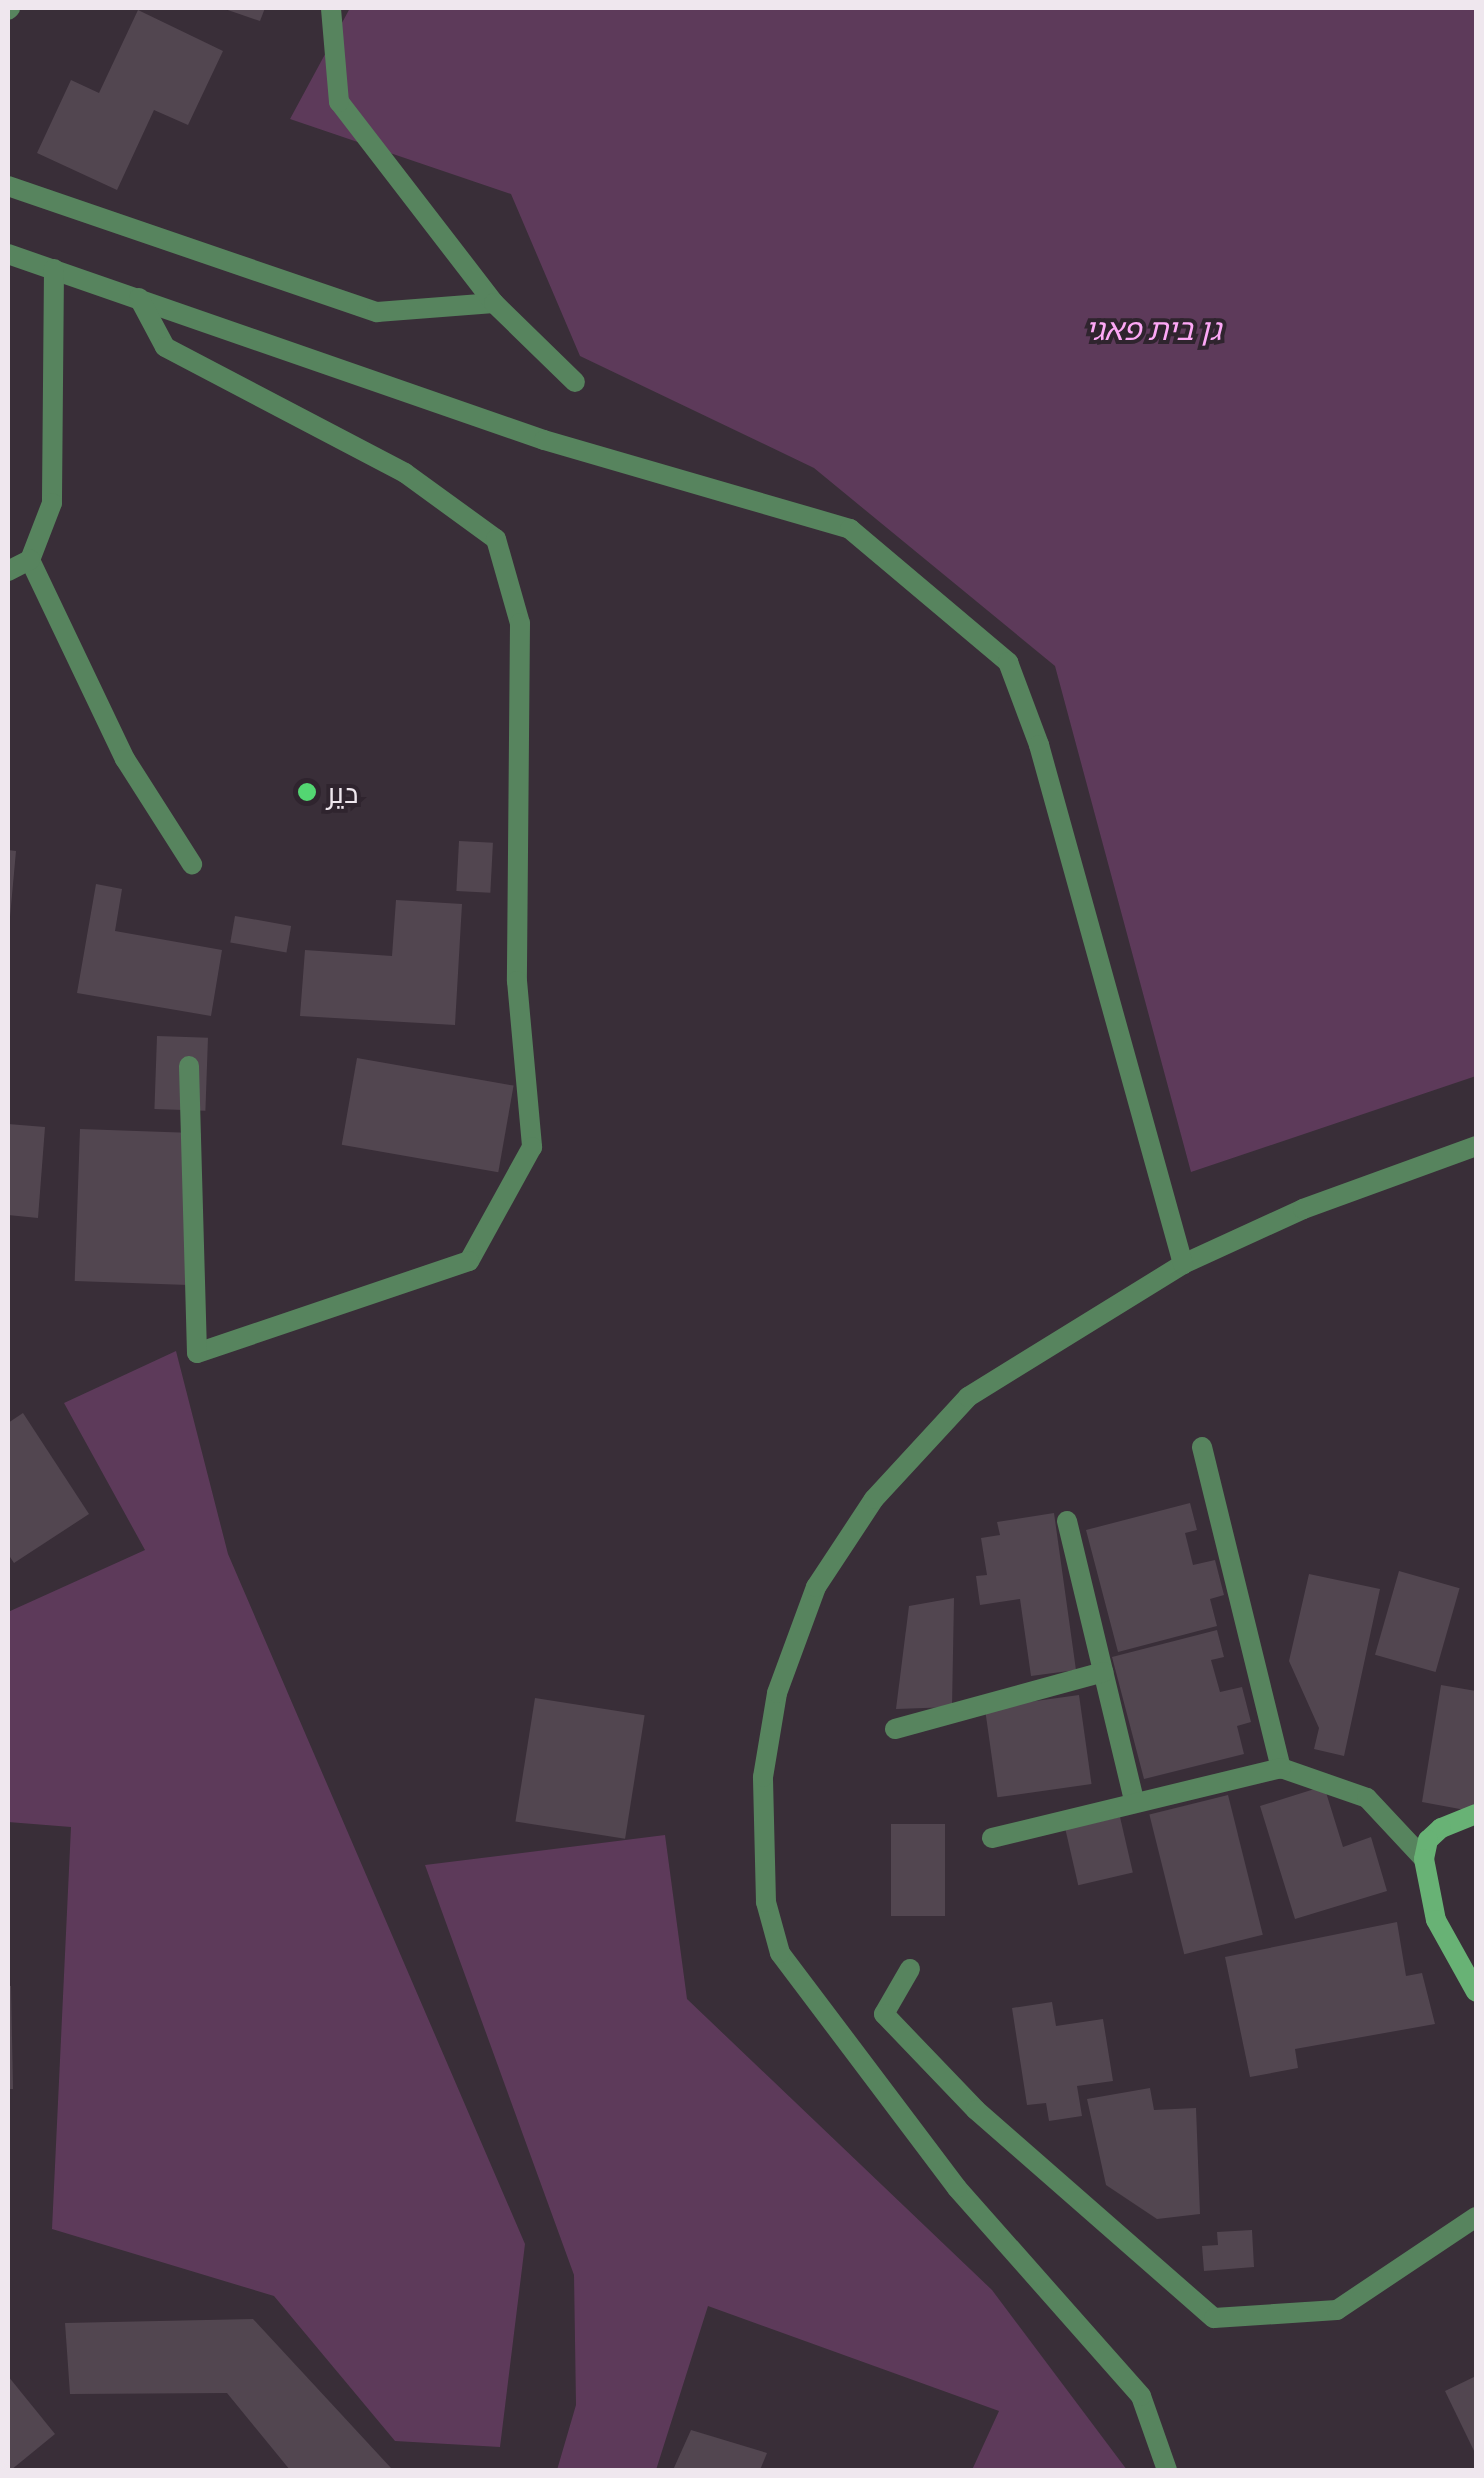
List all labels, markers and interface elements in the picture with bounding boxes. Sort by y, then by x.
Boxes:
park label: גן בית פאגי [1085,311,1221,347]
place label: دير [327,774,358,810]
marker: دير [296,781,318,803]

